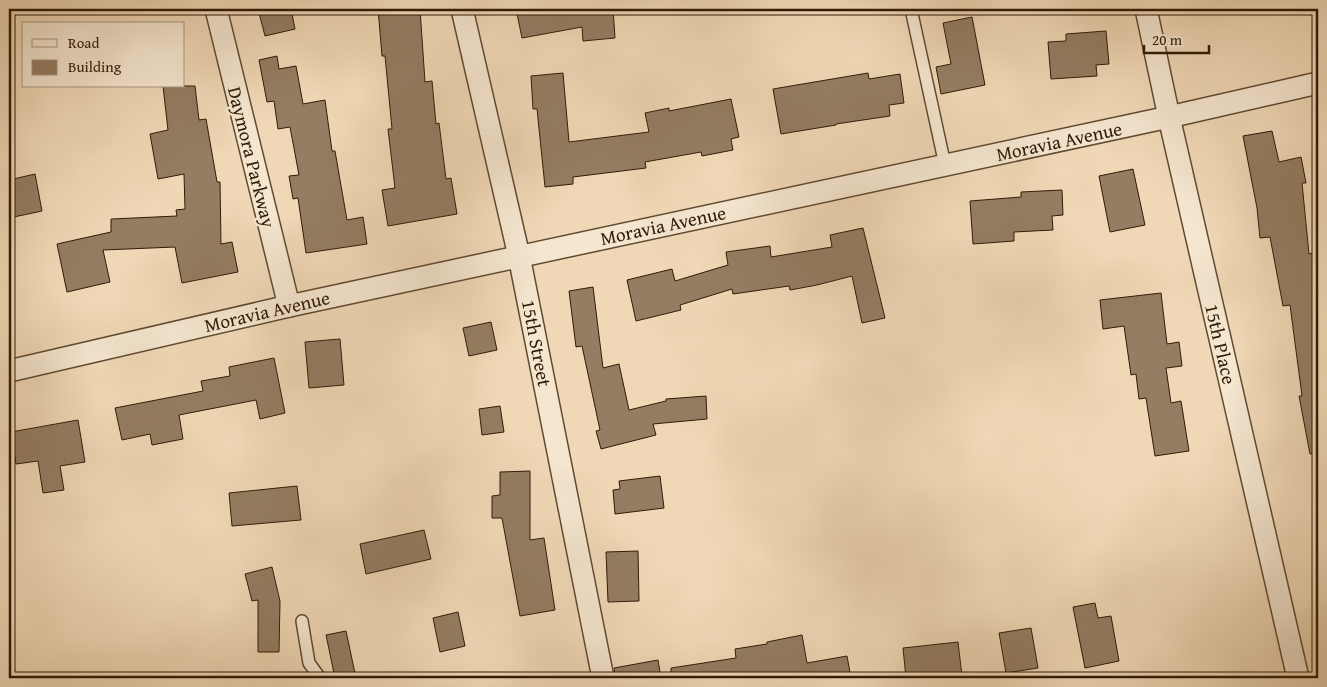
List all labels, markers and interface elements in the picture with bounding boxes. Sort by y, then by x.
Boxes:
legend [22,22,185,88]
scale bar [1144,22,1210,54]
text: 20 m [1152,29,1183,50]
text: Road [68,32,99,53]
text: Building [68,56,122,77]
street label: Daymora Parkway [221,84,283,231]
street label: Moravia Avenue [994,114,1125,168]
street label: Moravia Avenue [598,198,729,252]
street label: Moravia Avenue [202,283,333,339]
street label: 15th Street [515,297,559,389]
street label: 15th Place [1198,301,1244,387]

